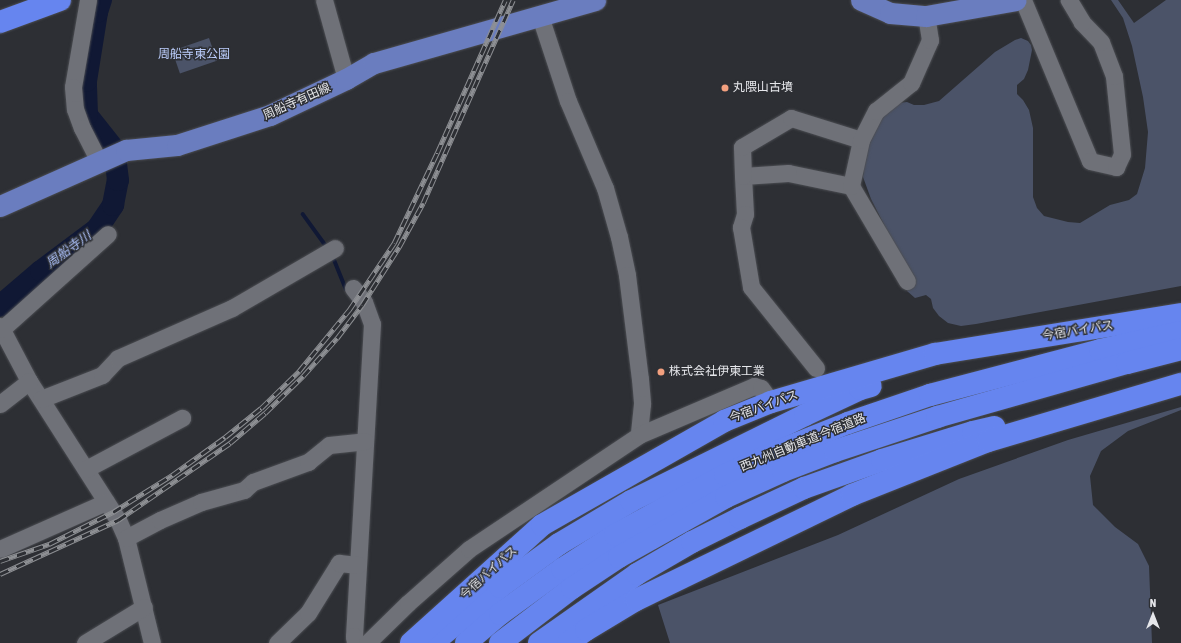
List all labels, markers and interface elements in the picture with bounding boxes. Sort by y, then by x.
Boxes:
park label: 周船寺東公園 [158,48,230,62]
street label: 周船寺有田線 [261,81,333,123]
place label: 丸隈山古墳 [733,81,793,95]
marker: 丸隈山古墳 [720,83,730,93]
water label: 周船寺川 [43,228,95,272]
street label: 今宿バイパス [1041,318,1115,344]
place label: 株式会社伊東工業 [669,365,765,379]
marker: 株式会社伊東工業 [656,367,666,377]
street label: 今宿バイパス [728,388,800,426]
street label: 西九州自動車道;今宿道路 [738,411,868,475]
street label: 今宿バイパス [457,544,521,602]
north arrow [1133,595,1173,635]
text: N [1150,597,1156,609]

